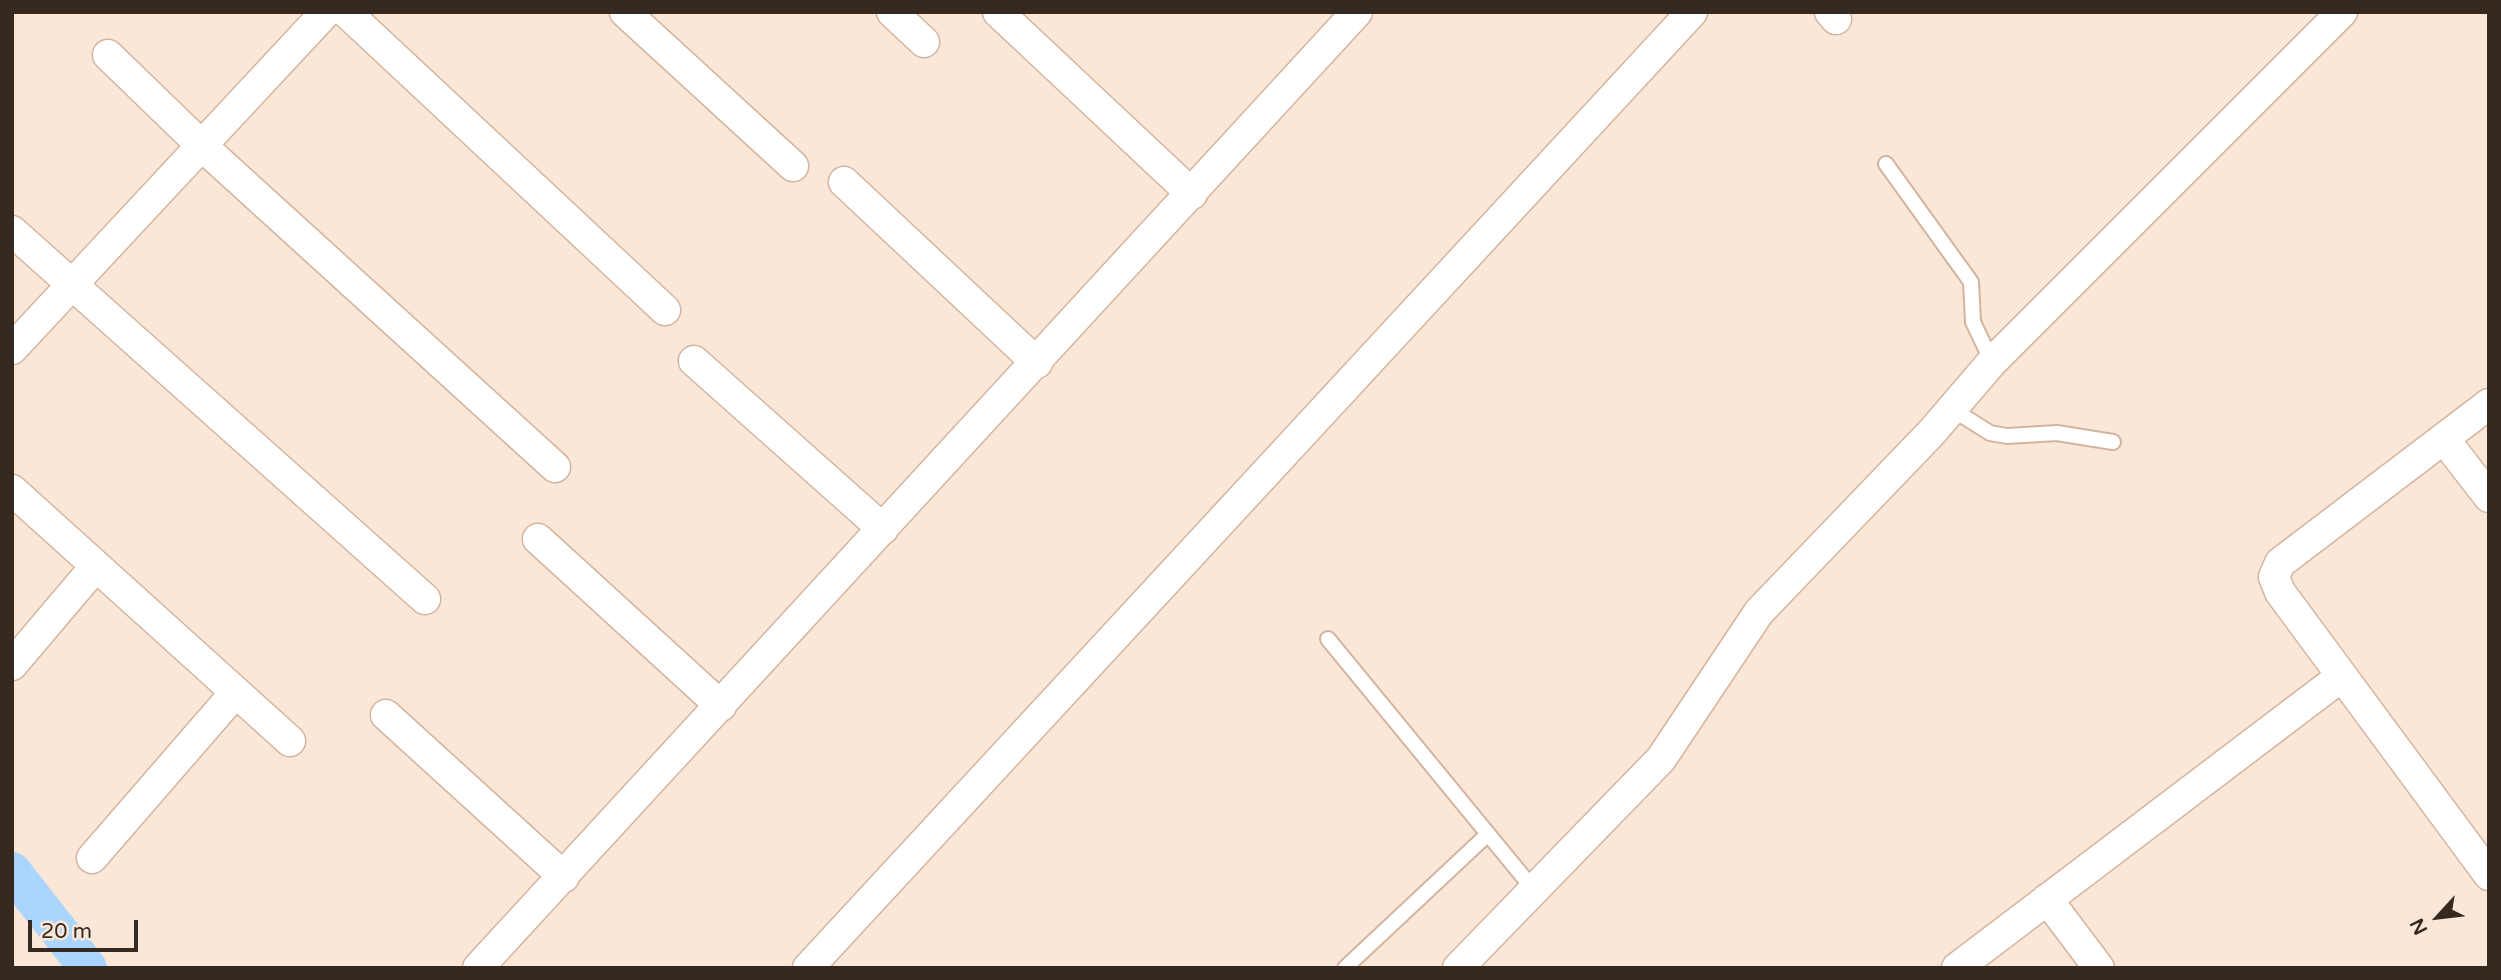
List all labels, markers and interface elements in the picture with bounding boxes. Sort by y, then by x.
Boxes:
north arrow [2403,882,2473,952]
scale bar [32,906,142,950]
text: N [2406,915,2433,938]
text: 20 m [41,919,92,944]

